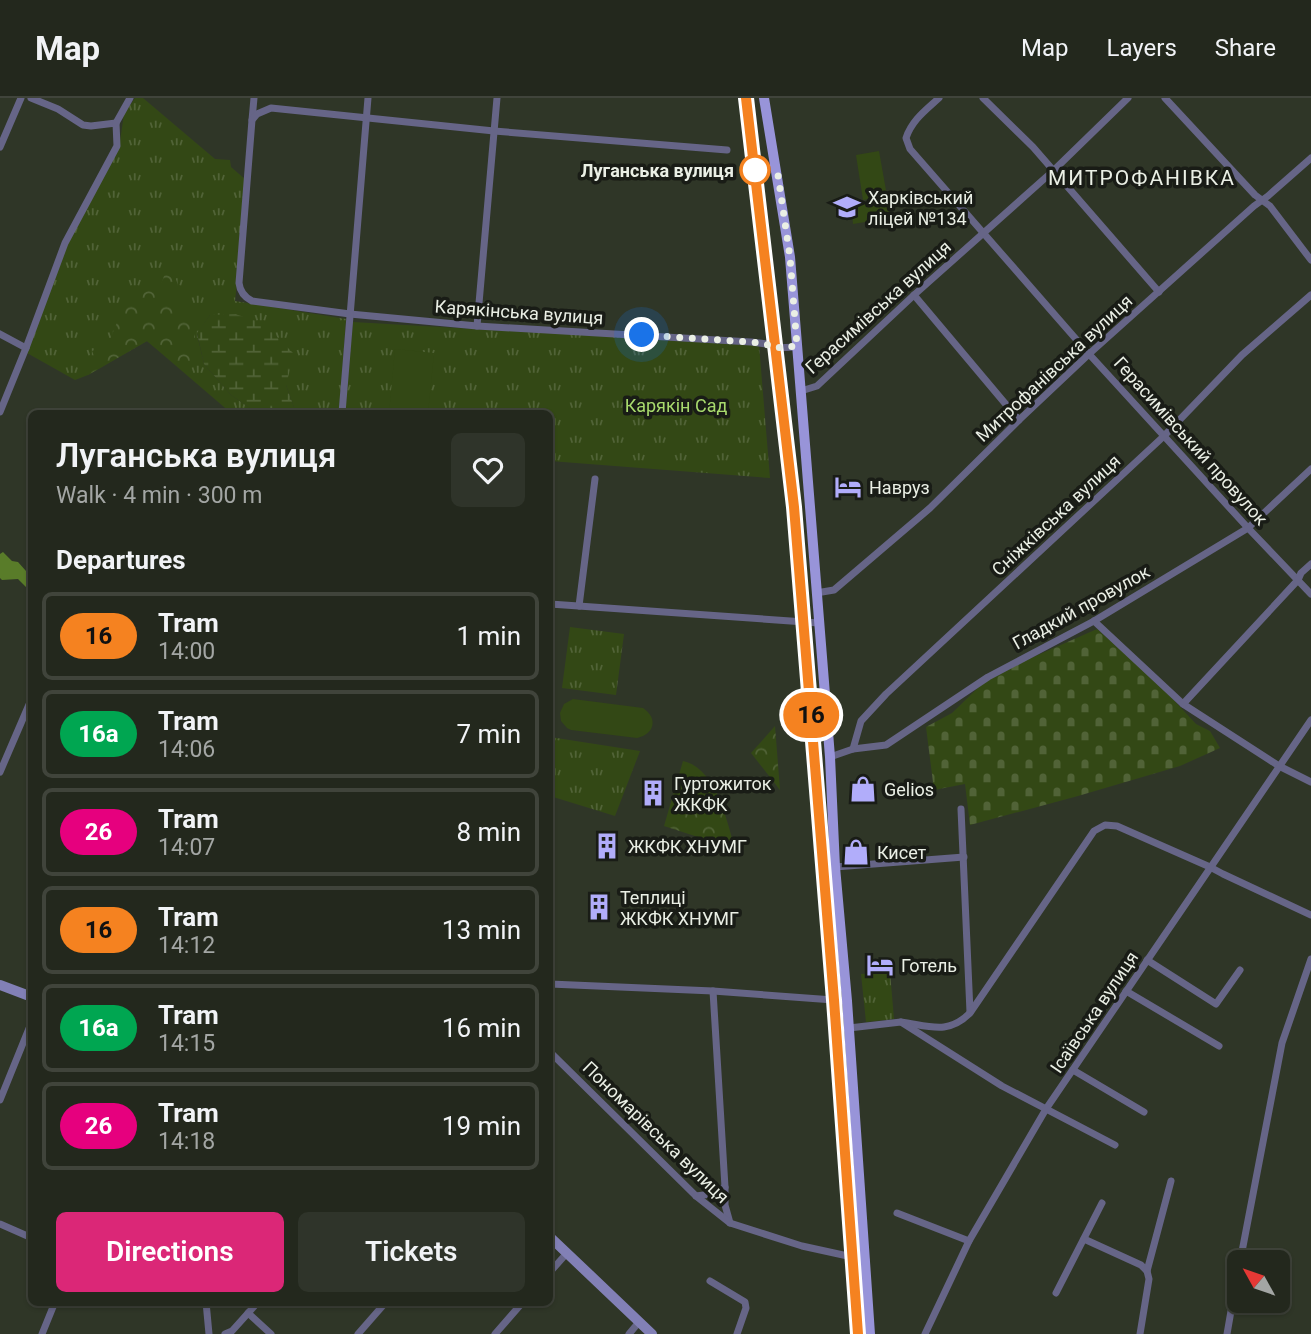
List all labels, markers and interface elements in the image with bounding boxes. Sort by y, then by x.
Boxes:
text: Map [35,29,100,68]
text: Map [1021,34,1069,62]
text: Layers [1107,34,1177,62]
text: Share [1215,34,1276,62]
marker: Луганська вулиця [740,155,770,185]
place label: Луганська вулиця [581,160,734,181]
district label: МИТРОФАНІВКА [1048,166,1236,190]
place label: Харківський ліцей №134 [868,187,973,229]
school or university icon: Харківський ліцей №134 [832,192,862,222]
street label: Герасимівська вулиця [801,236,955,378]
street label: Митрофанівська вулиця [972,290,1136,446]
street label: Карякінська вулиця [434,296,604,328]
your location [624,317,659,352]
street label: Герасимівський провулок [1110,352,1272,530]
park label: Карякін Сад [625,395,727,416]
button: heart [451,433,525,507]
text: Луганська вулиця [56,436,336,475]
street label: Сніжківська вулиця [988,450,1124,580]
hotel icon: Навруз [833,472,863,502]
place label: Навруз [869,477,930,498]
text: Walk · 4 min · 300 m [56,482,262,509]
text: Departures [56,545,186,575]
street label: Гладкий провулок [1009,560,1153,653]
text: Tram [158,608,219,638]
text: 1 min [456,621,521,651]
text: 16 [85,622,112,650]
text: 14:00 [158,638,215,665]
line badge: 16 [780,692,842,738]
text: 16 [797,701,825,729]
text: Tram [158,706,219,736]
text: 7 min [456,719,521,749]
text: 16a [78,720,119,748]
text: 14:06 [158,736,215,763]
place label: Гуртожиток ЖКФК [674,773,772,815]
shop icon: Gelios [848,774,878,804]
building icon: Гуртожиток ЖКФК [638,778,668,808]
place label: Gelios [884,779,934,800]
text: Tram [158,804,219,834]
text: 8 min [456,817,521,847]
text: 26 [85,818,112,846]
building icon: ЖКФК ХНУМГ [592,831,622,861]
text: 14:07 [158,834,215,861]
place label: ЖКФК ХНУМГ [628,836,747,857]
shop icon: Кисет [841,837,871,867]
place label: Кисет [877,842,927,863]
place label: Теплиці ЖКФК ХНУМГ [620,887,739,929]
building icon: Теплиці ЖКФК ХНУМГ [584,892,614,922]
text: Tram [158,902,219,932]
text: 13 min [442,915,521,945]
text: 16 [85,916,112,944]
text: 14:12 [158,932,215,959]
street label: Ісаївська вулиця [1046,947,1142,1077]
hotel icon: Готель [865,950,895,980]
place label: Готель [901,955,957,976]
text: Tram [158,1000,219,1030]
text: 16 min [442,1013,521,1043]
text: 16a [78,1014,119,1042]
text: 14:15 [158,1030,215,1057]
street label: Пономарівська вулиця [579,1057,733,1207]
text: Tram [158,1098,219,1128]
text: 19 min [442,1111,521,1141]
text: 26 [85,1112,112,1140]
text: 14:18 [158,1128,215,1155]
button: Directions [56,1212,284,1292]
button: Tickets [298,1212,525,1292]
north arrow [1227,1250,1290,1312]
map controls [1227,1250,1290,1313]

